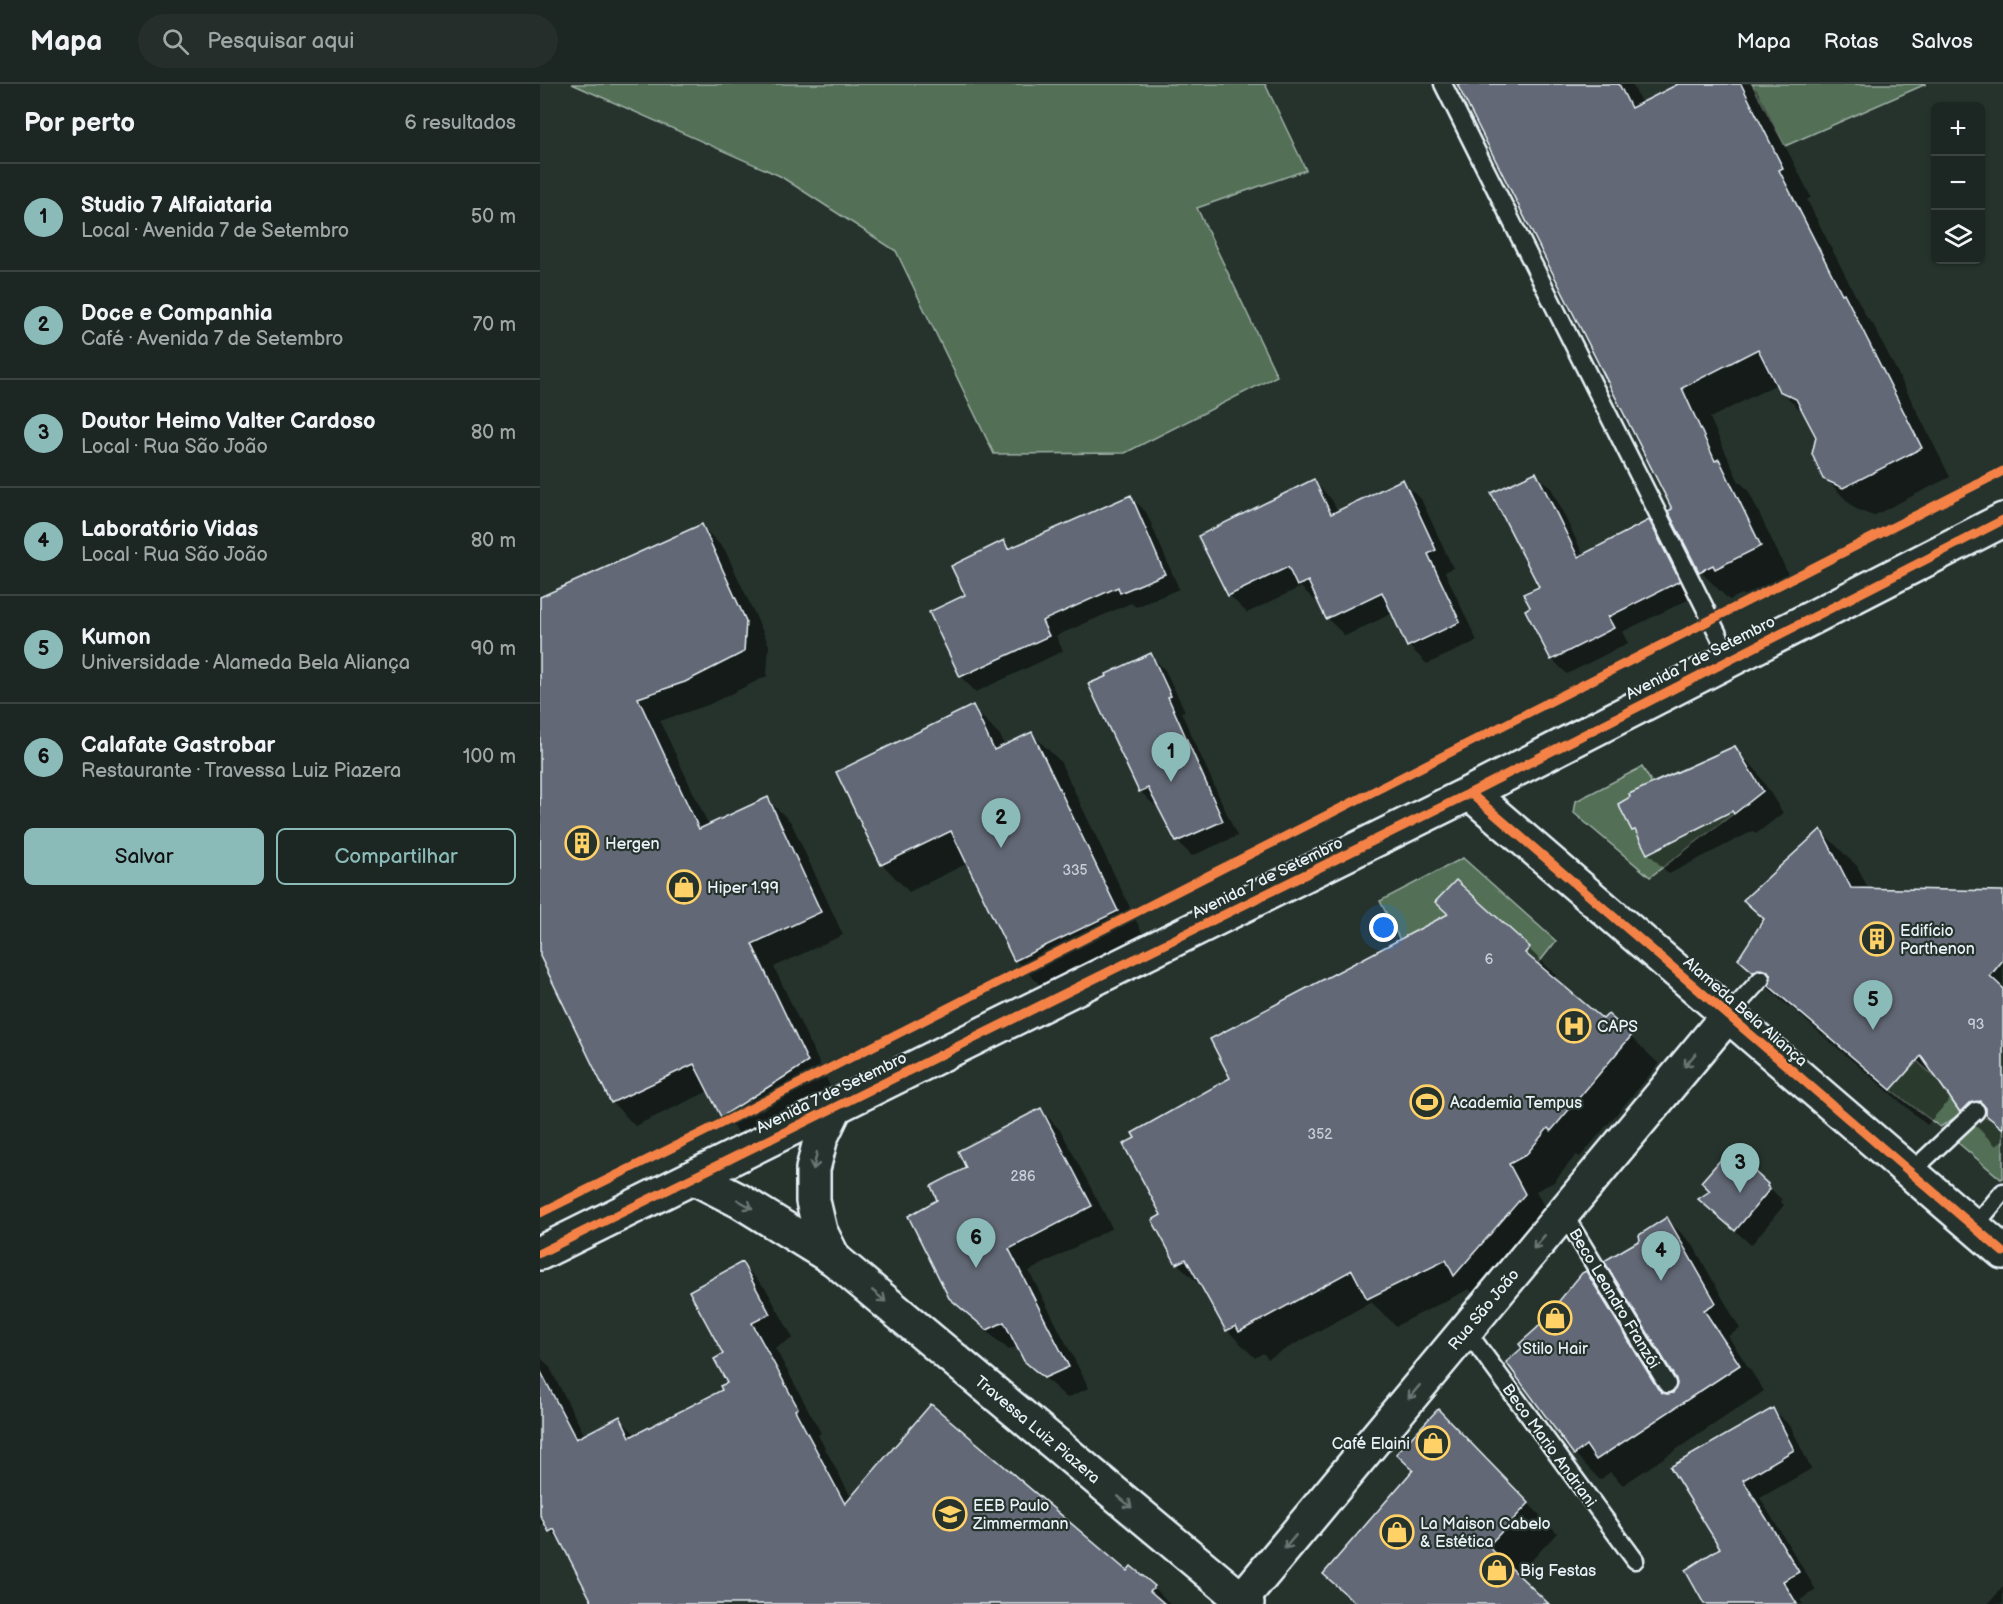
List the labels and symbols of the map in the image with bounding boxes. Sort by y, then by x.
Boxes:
street label: Avenida 7 de Setembro [1623,612,1779,704]
pin: 1 [1152,732,1190,782]
pin: 2 [982,798,1020,848]
building icon: Hergen [564,825,600,861]
street label: Avenida 7 de Setembro [1189,834,1346,923]
place label: Hergen [605,835,659,854]
house number: 335 [1062,862,1088,879]
shop icon: Hiper 1.99 [666,869,702,905]
place label: Hiper 1.99 [707,879,779,898]
your location [1369,913,1398,942]
building icon: Edifício Parthenon [1859,921,1895,957]
place label: Edifício Parthenon [1900,922,1975,959]
house number: 6 [1485,951,1494,968]
street label: Alameda Bela Aliança [1679,953,1811,1071]
pin: 5 [1854,980,1892,1030]
hospital icon: CAPS [1556,1008,1592,1044]
house number: 93 [1968,1016,1984,1033]
place label: CAPS [1597,1018,1638,1037]
street label: Avenida 7 de Setembro [753,1049,910,1138]
one-way arrow [1684,1052,1697,1068]
sports icon: Academia Tempus [1409,1084,1445,1120]
place label: Academia Tempus [1450,1094,1582,1113]
house number: 352 [1308,1126,1333,1143]
pin: 3 [1720,1144,1760,1193]
one-way arrow [809,1151,820,1170]
house number: 286 [1011,1168,1036,1185]
one-way arrow [736,1198,753,1210]
pin: 6 [956,1218,996,1268]
street label: Beco Leandro Franzói [1564,1225,1663,1372]
pin: 4 [1642,1232,1680,1281]
one-way arrow [1532,1234,1546,1249]
street label: Rua São João [1445,1266,1524,1354]
one-way arrow [871,1289,886,1303]
shop icon: Stilo Hair [1537,1300,1573,1336]
place label: Stilo Hair [1522,1340,1588,1359]
street label: Travessa Luiz Piazera [971,1372,1104,1488]
street label: Beco Mario Andriani [1498,1381,1600,1511]
one-way arrow [1408,1384,1421,1400]
shop icon: Café Elaini [1415,1425,1451,1461]
place label: Café Elaini [1332,1435,1410,1454]
one-way arrow [1117,1495,1132,1509]
school or university icon: EEB Paulo Zimmermann [932,1496,968,1532]
place label: EEB Paulo Zimmermann [972,1497,1069,1534]
shop icon: La Maison Cabelo & Estética [1379,1514,1415,1550]
place label: La Maison Cabelo & Estética [1420,1515,1551,1552]
one-way arrow [1283,1534,1297,1549]
shop icon: Big Festas [1479,1552,1515,1588]
place label: Big Festas [1520,1562,1596,1581]

